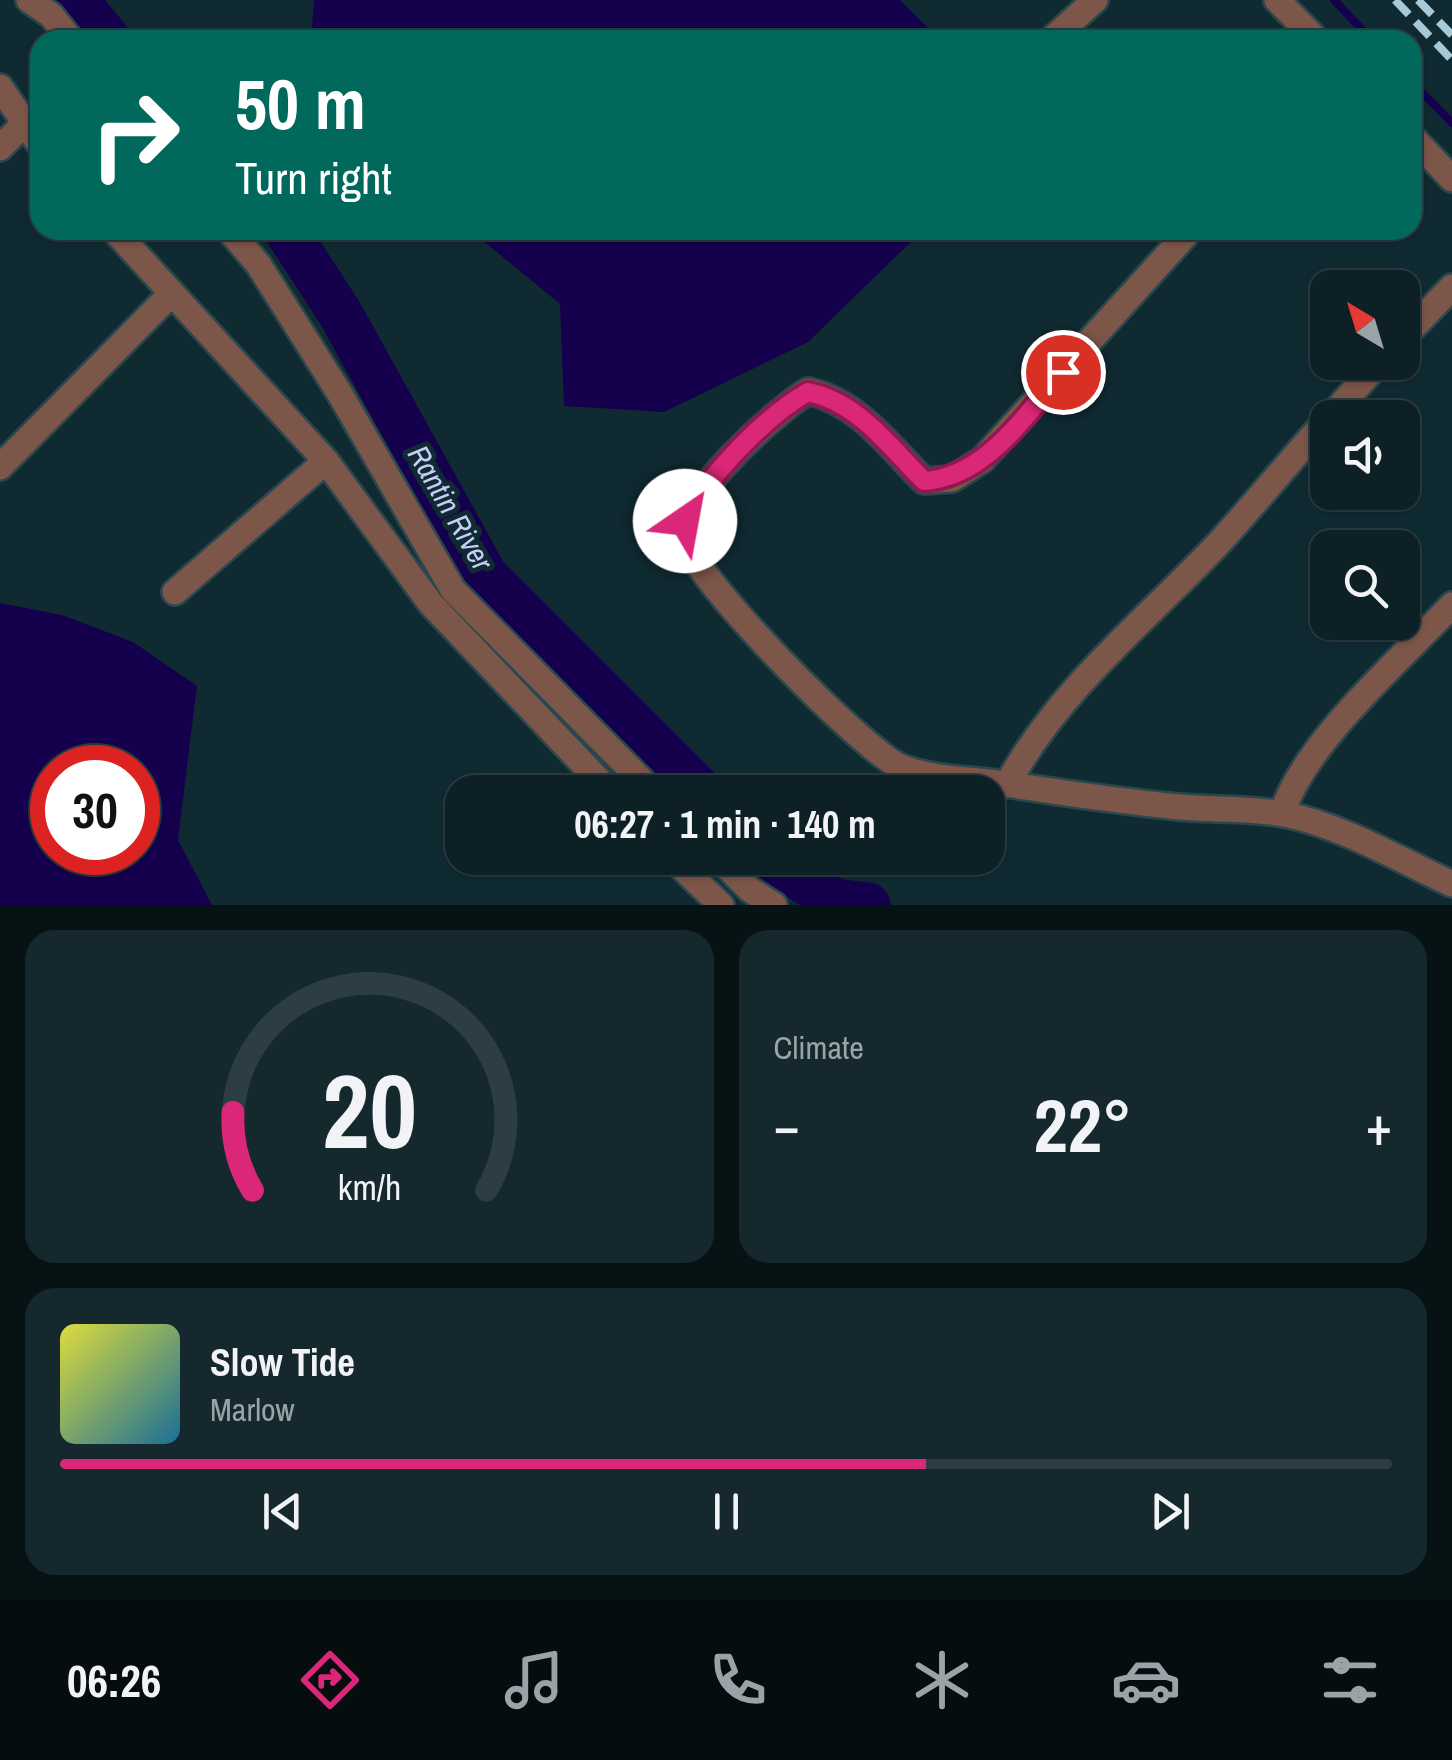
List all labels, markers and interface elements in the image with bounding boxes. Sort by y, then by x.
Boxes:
text: 50 m [235,57,366,151]
icon: right [70,70,200,200]
text: Turn right [235,147,392,208]
north arrow [1310,270,1420,380]
map controls [1310,270,1420,640]
pin [1021,330,1106,415]
icon: arrive [1036,345,1091,400]
button: sound [1310,400,1420,510]
water label: Rantin River [399,438,503,578]
position arrow [633,469,737,573]
button: search [1310,530,1420,640]
speed limit sign: 30 [30,745,160,875]
text: 06:27 · 1 min · 140 m [574,799,876,850]
text: Climate [774,1026,864,1069]
text: 20 [322,1040,417,1180]
text: 22° [1034,1074,1132,1175]
text: − [774,1088,800,1162]
text: + [1366,1088,1392,1162]
text: km/h [337,1163,401,1211]
text: Slow Tide [210,1337,355,1388]
text: Marlow [210,1388,295,1431]
icon: previous [255,1484,310,1539]
icon: pause [699,1484,754,1539]
icon: next [1143,1484,1198,1539]
icon: directions [295,1645,365,1715]
icon: music [499,1645,569,1715]
icon: phone [703,1645,773,1715]
icon: climate [907,1645,977,1715]
icon: car [1111,1645,1181,1715]
icon: filters [1315,1645,1385,1715]
text: 06:26 [67,1650,161,1711]

